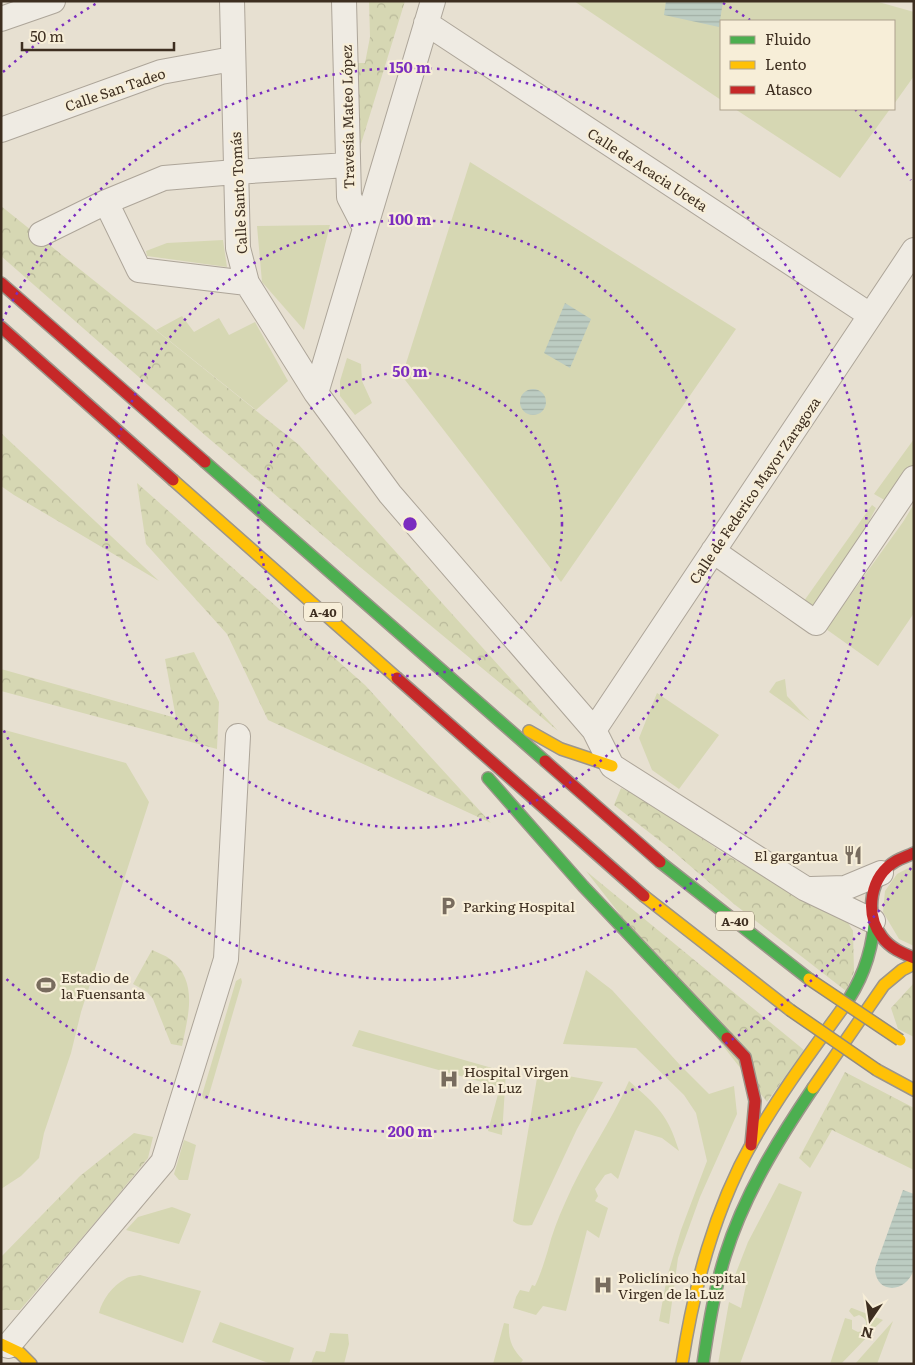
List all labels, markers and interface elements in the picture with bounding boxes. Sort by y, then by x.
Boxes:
scale bar [22,20,175,52]
legend [720,20,895,110]
text: 50 m [30,24,64,47]
text: Fluido [765,27,811,50]
street label: Travesía Mateo López [336,45,358,189]
text: Lento [765,52,807,75]
text: 150 m [389,55,431,78]
street label: Calle San Tadeo [62,62,168,116]
text: Atasco [765,77,812,100]
street label: Calle de Acacia Uceta [584,123,712,216]
street label: Calle Santo Tomás [225,131,251,255]
text: 100 m [389,207,431,230]
text: 50 m [392,359,428,382]
street label: Calle de Federico Mayor Zaragoza [684,392,824,587]
centre of rings [401,515,419,533]
road number: A-40 [304,602,342,622]
restaurant icon: El gargantua [842,844,864,866]
place label: El gargantua [754,845,838,865]
parking icon: Parking Hospital [437,895,459,917]
place label: Parking Hospital [463,896,575,916]
road number: A-40 [716,911,754,930]
place label: Estadio de la Fuensanta [61,967,146,1003]
sports icon: Estadio de la Fuensanta [35,974,57,996]
place label: Hospital Virgen de la Luz [464,1061,569,1097]
hospital icon: Hospital Virgen de la Luz [438,1068,460,1090]
text: 200 m [388,1119,432,1142]
place label: Policlínico hospital Virgen de la Luz [618,1267,746,1303]
hospital icon: Policlínico hospital Virgen de la Luz [592,1274,614,1296]
north arrow [845,1295,895,1345]
text: N [859,1323,875,1345]

